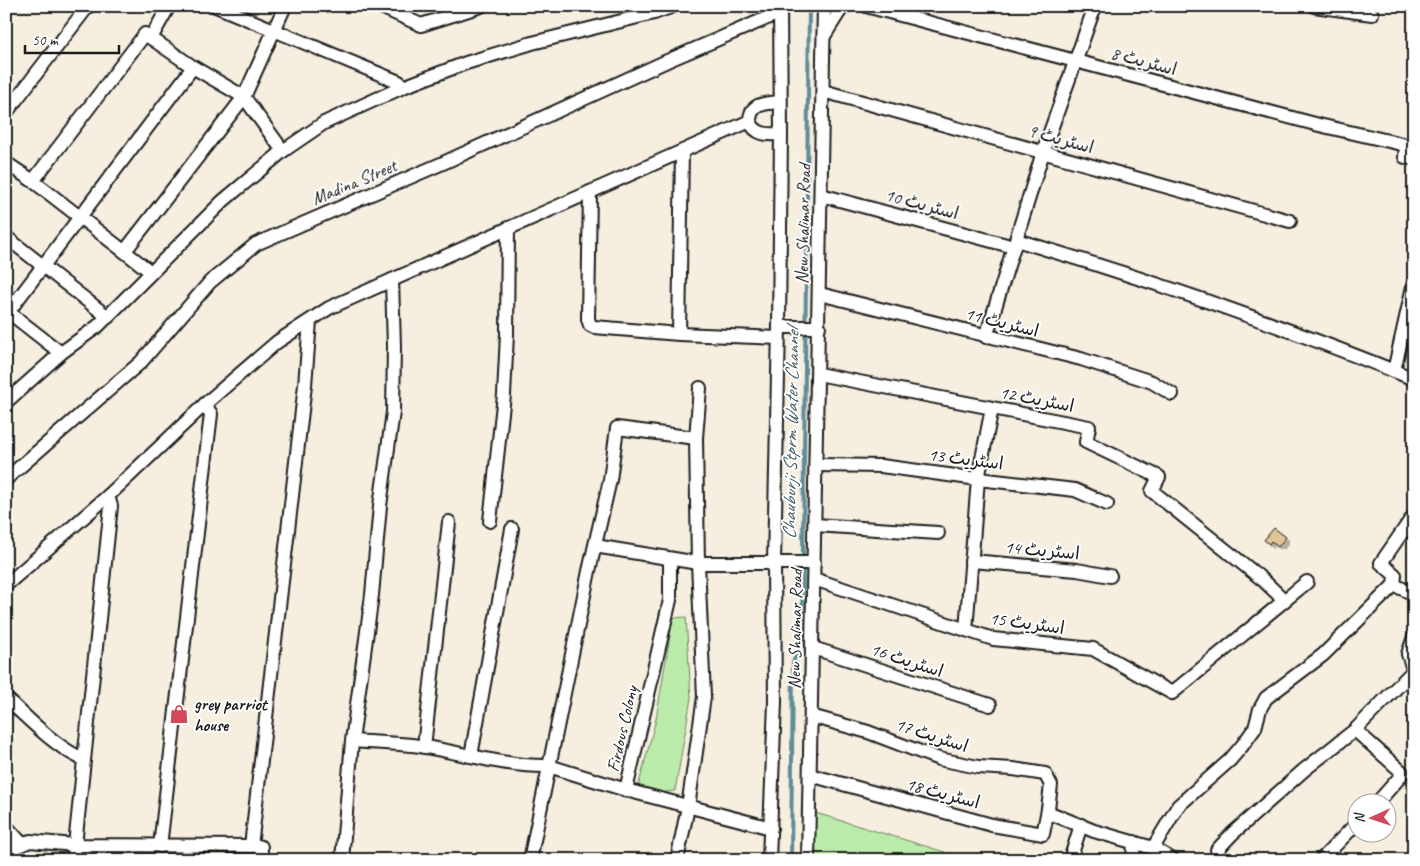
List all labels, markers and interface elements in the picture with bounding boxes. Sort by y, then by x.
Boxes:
scale bar [25,22,119,54]
text: 50 m [32,31,59,50]
street label: اسٹریٹ 8 [1109,42,1179,80]
street label: اسٹریٹ 9 [1026,120,1096,158]
street label: Madina Street [308,154,402,210]
street label: New Shalimar Road [791,161,815,284]
street label: اسٹریٹ 10 [883,184,961,224]
street label: اسٹریٹ 11 [963,302,1041,342]
water label: Chauburji Stprm Water Channel [777,322,805,540]
street label: اسٹریٹ 12 [998,381,1076,417]
street label: اسٹریٹ 13 [927,443,1005,475]
street label: اسٹریٹ 14 [1003,536,1081,564]
street label: New Shalimar Road [783,566,807,689]
street label: اسٹریٹ 15 [988,607,1066,639]
street label: اسٹریٹ 16 [868,638,946,682]
street label: Firdous Colony [601,682,643,774]
place label: grey parriot house [194,693,269,736]
shop icon: grey parriot house [168,703,190,725]
street label: اسٹریٹ 17 [893,713,971,757]
street label: اسٹریٹ 18 [904,773,982,813]
north arrow [1348,794,1398,844]
text: N [1351,812,1368,823]

